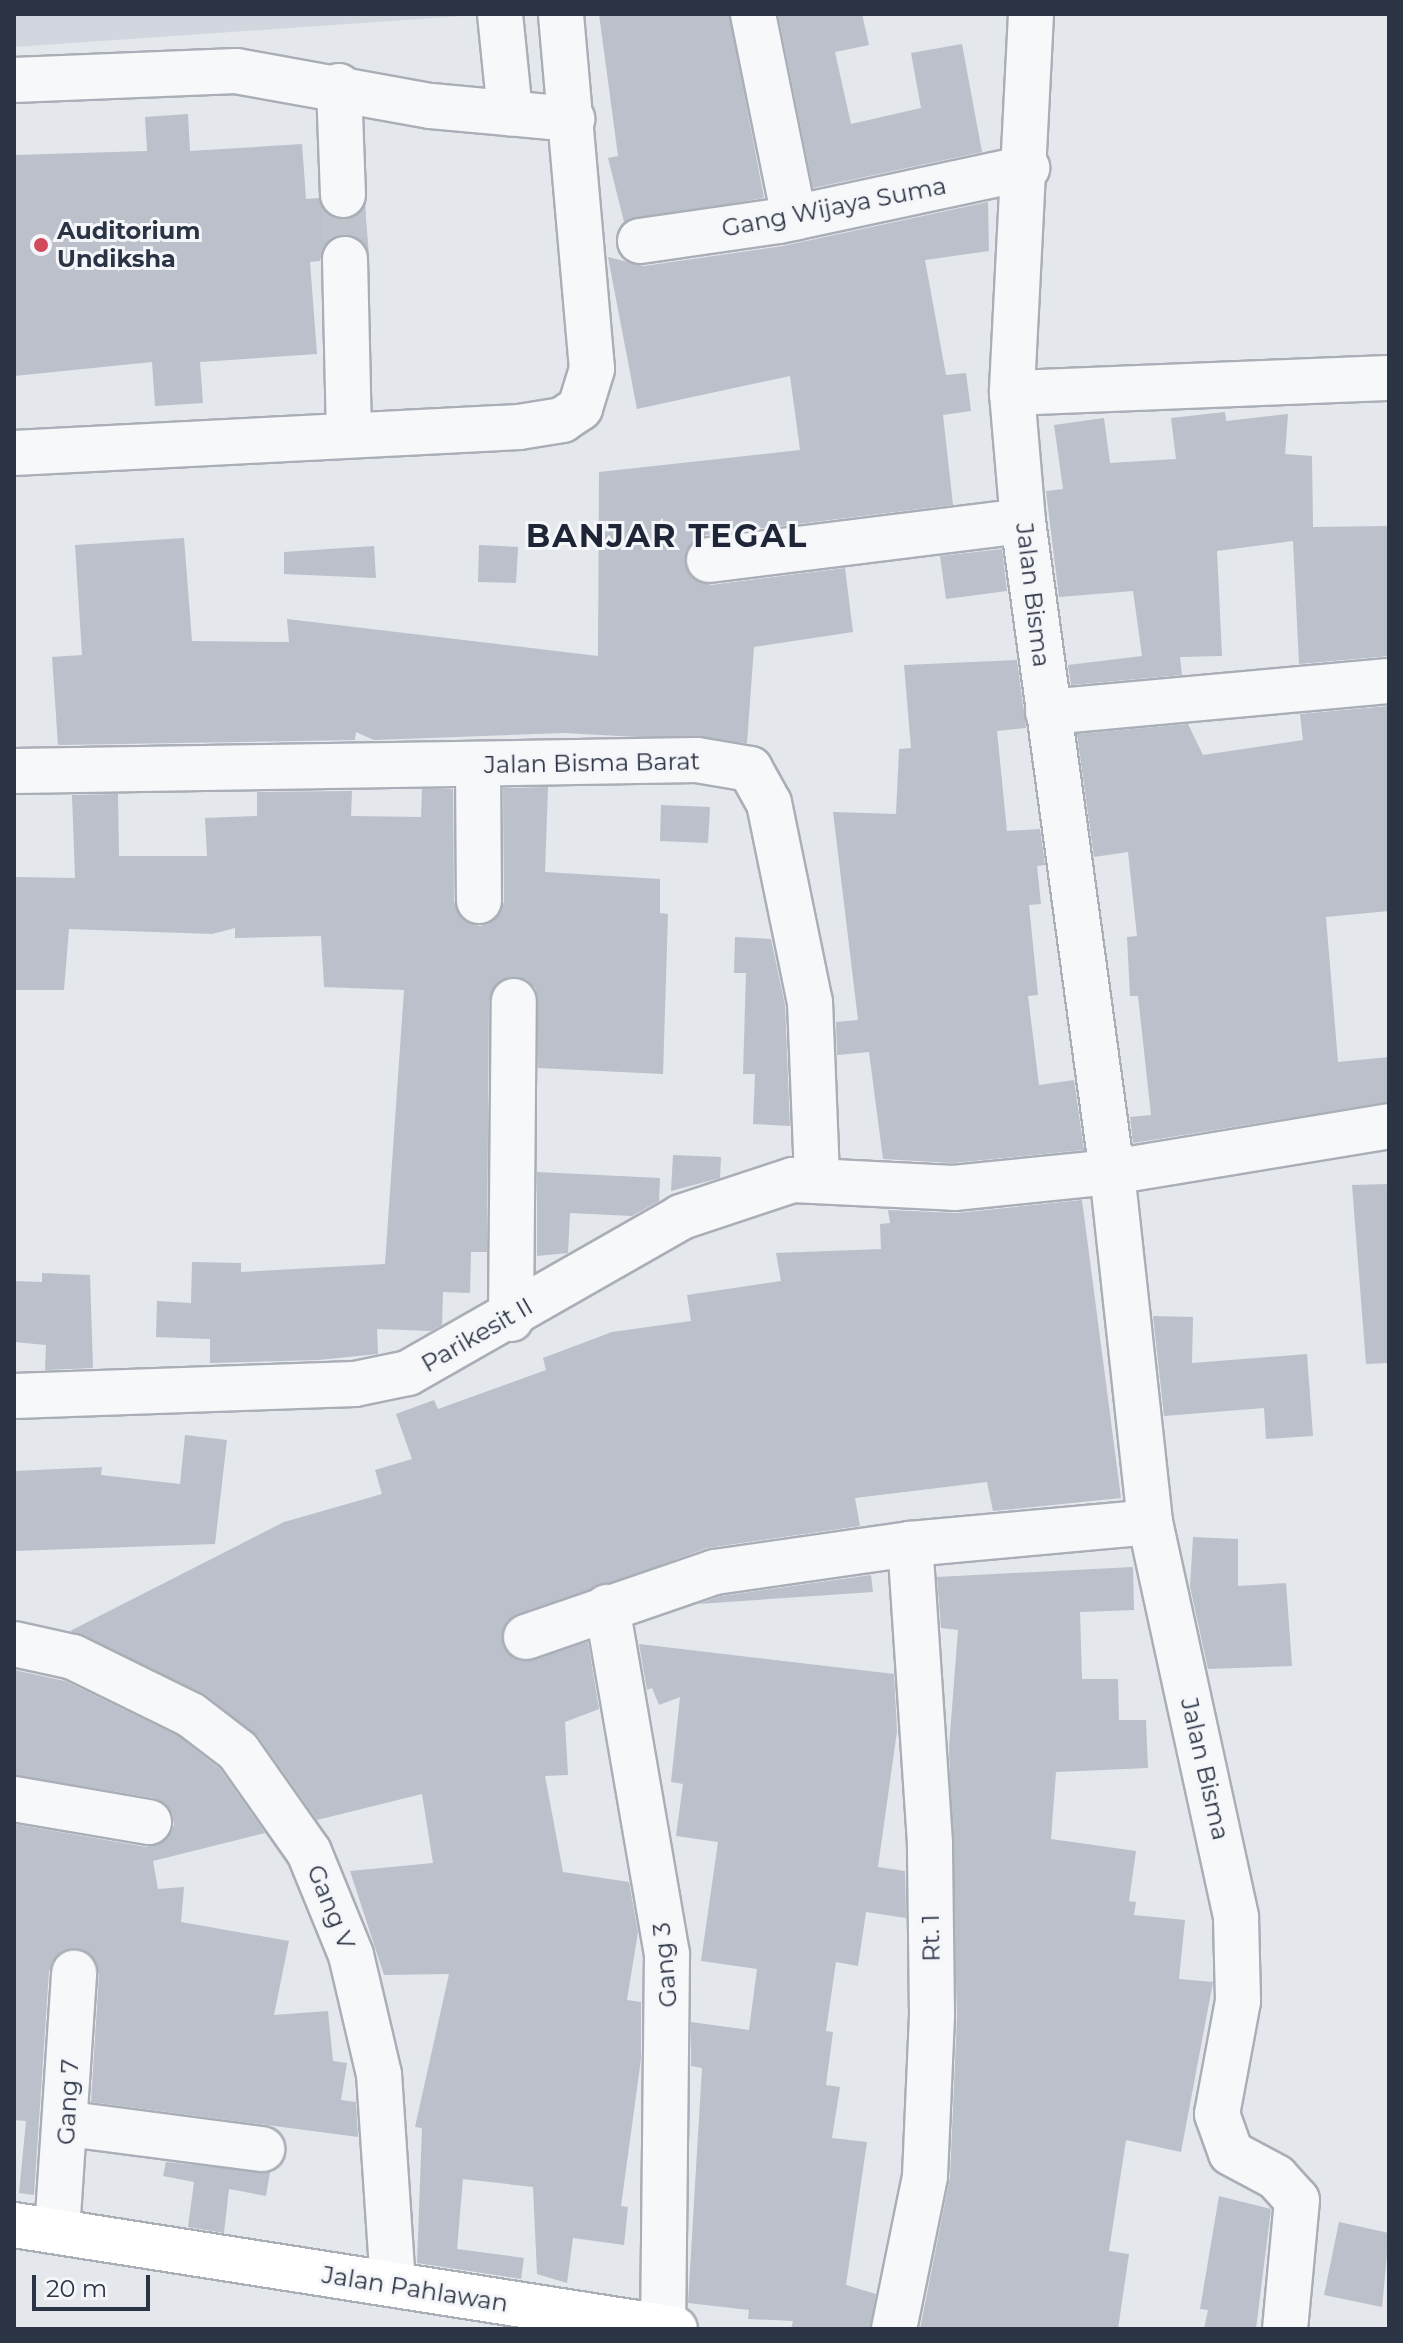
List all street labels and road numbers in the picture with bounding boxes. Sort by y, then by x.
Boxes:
street label: Gang Wijaya Suma [719,171,949,243]
street label: Jalan Bisma [1010,521,1056,669]
street label: Jalan Bisma Barat [484,747,700,779]
street label: Parikesit II [416,1292,538,1378]
street label: Jalan Bisma [1175,1695,1235,1843]
street label: Gang V [301,1861,361,1953]
street label: Rt. 1 [916,1914,946,1962]
street label: Gang 3 [647,1921,683,2009]
street label: Gang 7 [51,2058,85,2146]
street label: Jalan Pahlawan [320,2260,510,2318]

